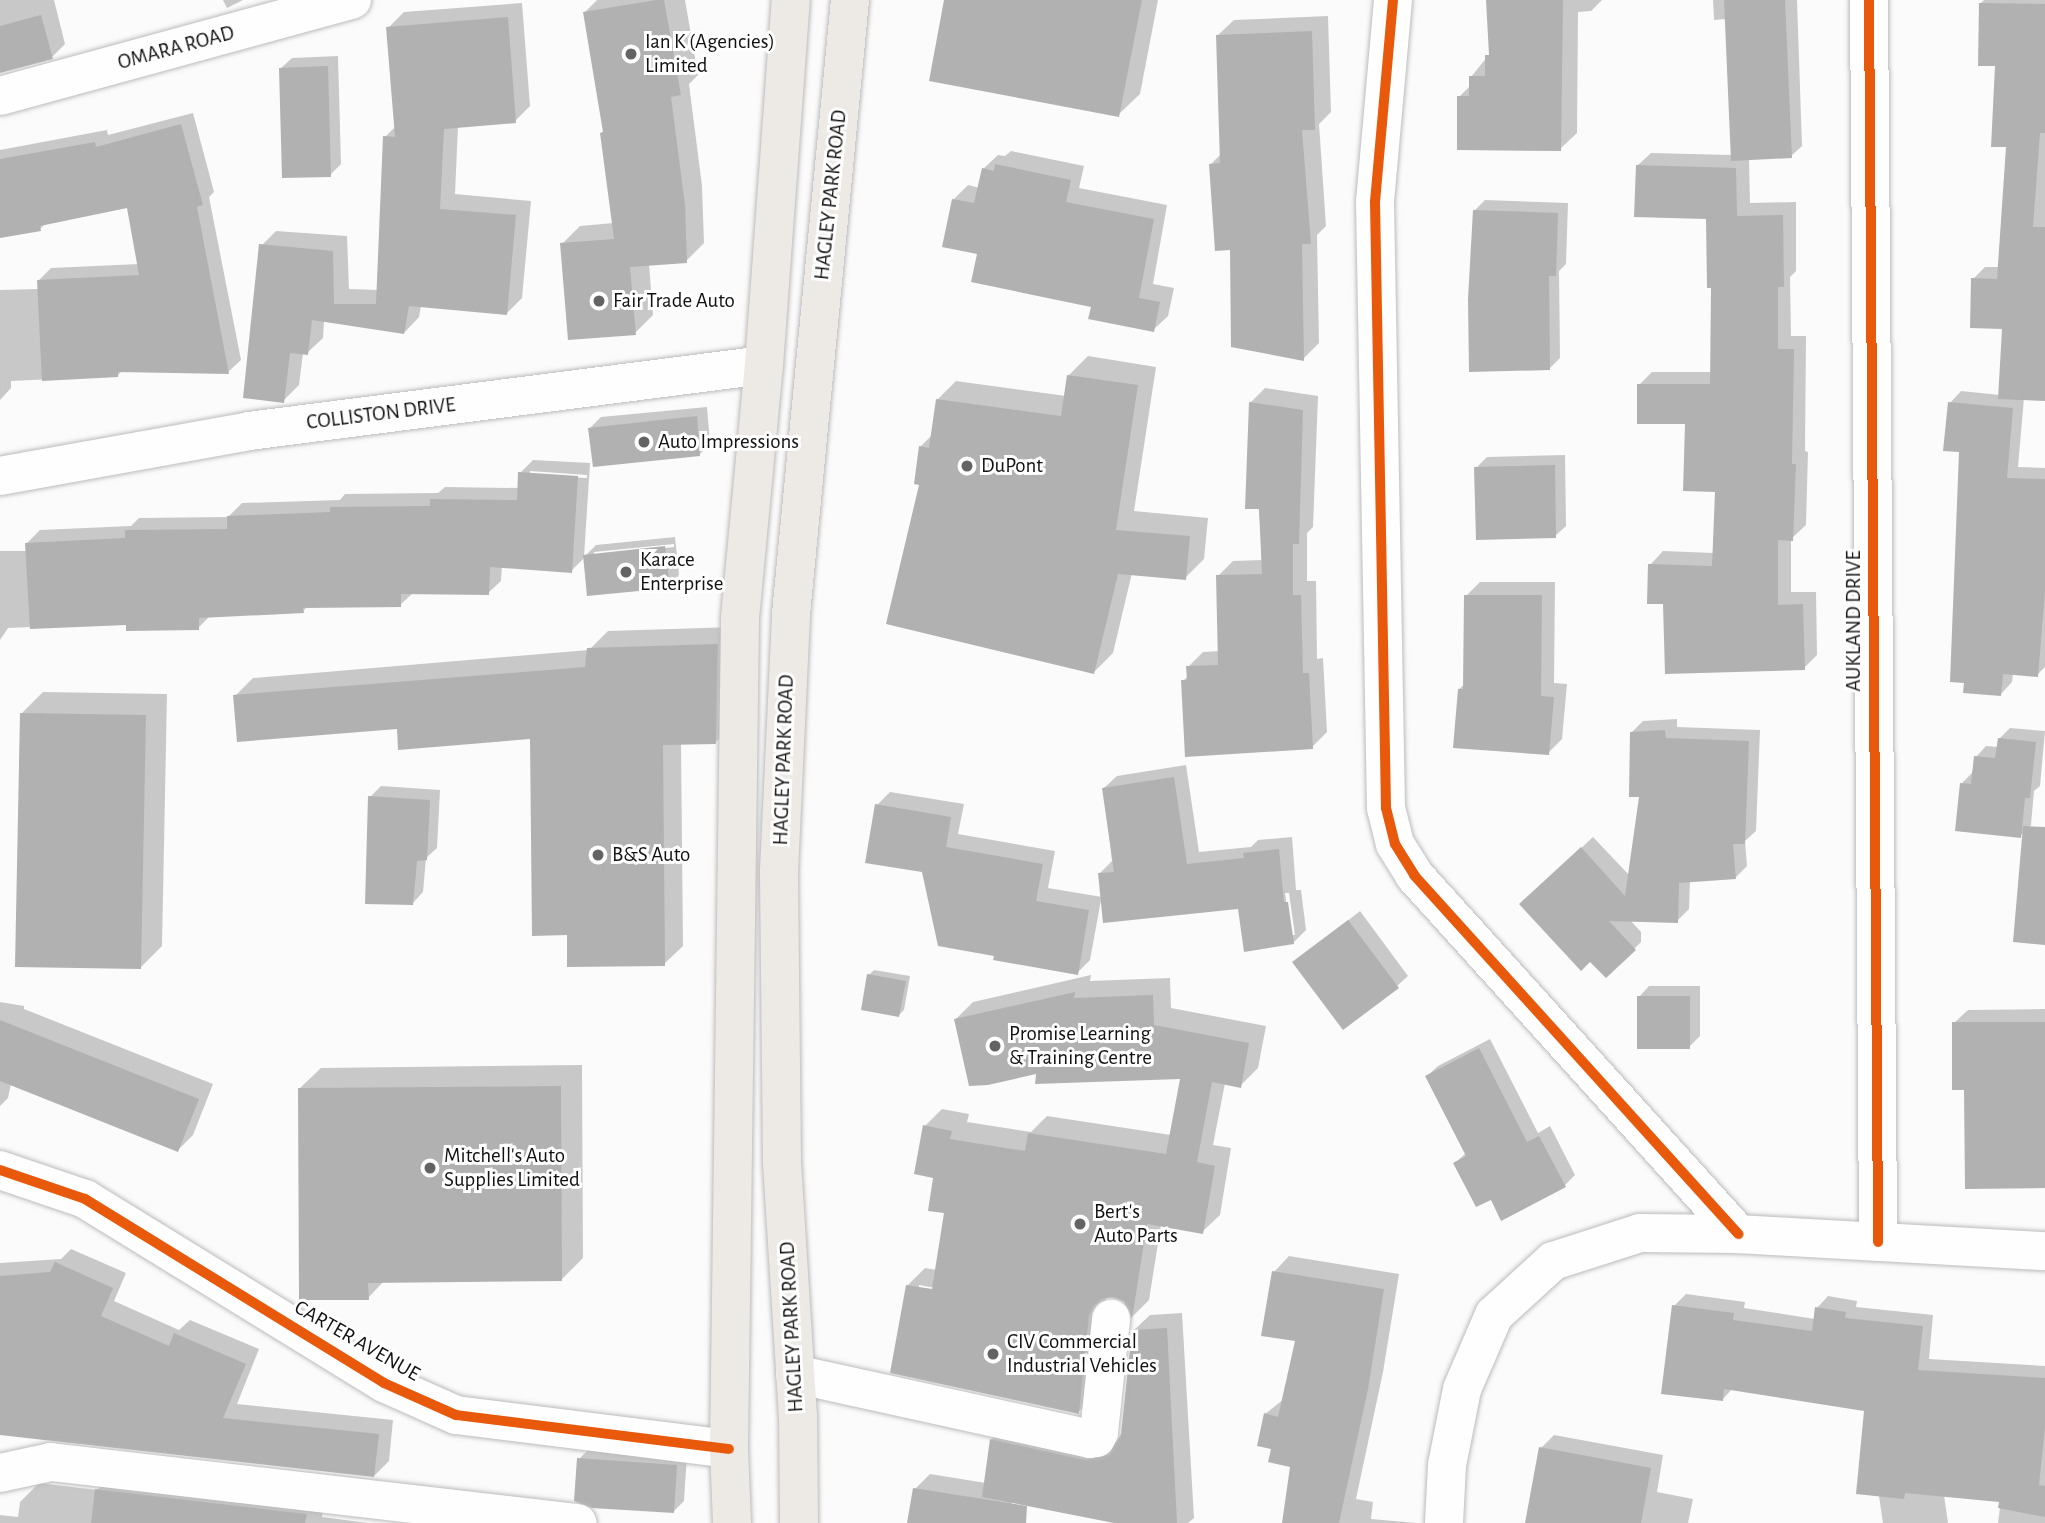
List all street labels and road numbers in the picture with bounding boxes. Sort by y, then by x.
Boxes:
street label: OMARA ROAD [115,20,237,76]
street label: HAGLEY PARK ROAD [810,109,852,281]
street label: COLLISTON DRIVE [305,392,457,436]
street label: AUKLAND DRIVE [1841,550,1867,692]
street label: HAGLEY PARK ROAD [768,674,800,846]
street label: HAGLEY PARK ROAD [775,1241,809,1413]
street label: CARTER AVENUE [290,1295,424,1387]

